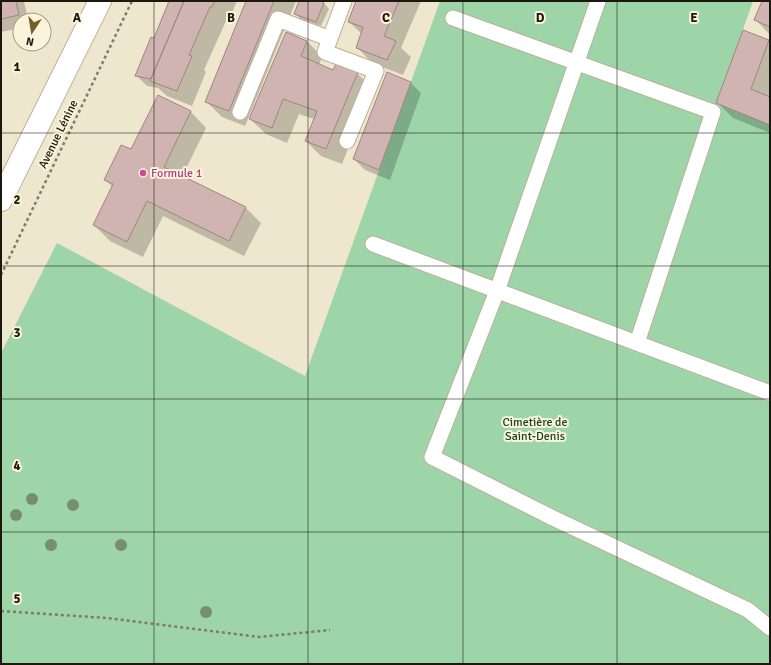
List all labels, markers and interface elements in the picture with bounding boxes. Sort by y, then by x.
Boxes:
text: A [73,10,82,26]
text: B [227,10,235,26]
text: C [382,10,390,26]
text: D [536,10,545,26]
text: E [690,10,698,26]
north arrow [12,12,52,52]
text: N [25,34,35,48]
text: 1 [13,59,21,75]
street label: Avenue Lénine [35,97,82,171]
place label: Formule 1 [151,166,202,181]
marker: Formule 1 [138,168,148,178]
text: 2 [13,192,21,208]
text: 3 [13,325,21,341]
park label: Cimetière de Saint-Denis [503,415,567,444]
text: 4 [13,458,21,474]
text: 5 [13,591,21,607]

